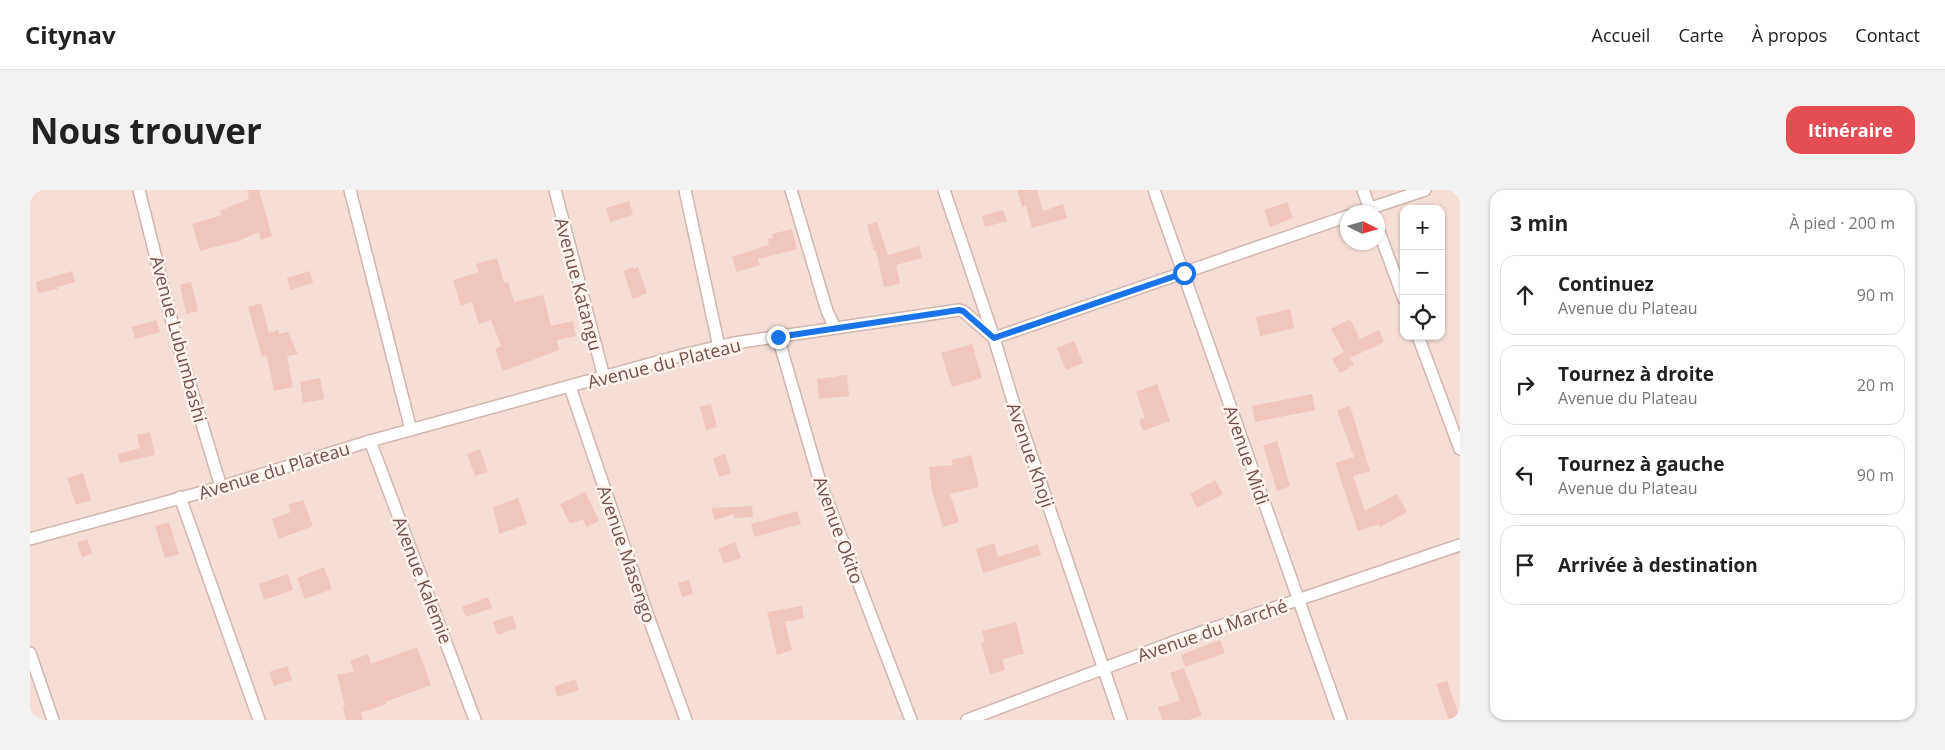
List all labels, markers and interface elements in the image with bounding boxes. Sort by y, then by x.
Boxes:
text: Citynav [25,18,116,51]
text: Accueil [1592,23,1650,47]
text: Carte [1678,23,1724,47]
text: À propos [1752,23,1827,47]
text: Contact [1855,23,1920,47]
button: Itinéraire [1786,106,1915,154]
text: Nous trouver [30,107,262,154]
north arrow [1340,205,1385,250]
map controls [1400,205,1445,340]
button: + [1400,205,1445,250]
text: 3 min [1510,209,1568,237]
text: À pied · 200 m [1789,212,1895,234]
street label: Avenue Katangu [550,215,608,353]
button: − [1400,250,1445,295]
street label: Avenue Lubumbashi [145,253,213,425]
route start [1173,262,1196,285]
text: Continuez [1558,271,1654,297]
icon: ahead [1511,281,1539,309]
text: 90 m [1857,284,1894,306]
button: locate [1400,295,1445,340]
text: Avenue du Plateau [1558,297,1698,319]
route end [767,326,790,349]
street label: Avenue du Plateau [585,332,743,394]
text: Tournez à droite [1558,361,1714,387]
icon: right [1511,371,1539,399]
text: 20 m [1857,374,1894,396]
text: Avenue du Plateau [1558,387,1698,409]
street label: Avenue Khoji [1002,399,1060,511]
street label: Avenue Midi [1219,402,1275,508]
street label: Avenue du Plateau [195,436,353,504]
text: Tournez à gauche [1558,451,1724,477]
icon: left [1511,461,1539,489]
text: 90 m [1857,464,1894,486]
street label: Avenue Okito [808,473,870,587]
text: Avenue du Plateau [1558,477,1698,499]
street label: Avenue Masengo [592,482,662,626]
street label: Avenue Kalemie [388,513,458,647]
icon: arrive [1511,551,1539,579]
text: Arrivée à destination [1558,552,1758,578]
street label: Avenue du Marché [1134,593,1290,667]

